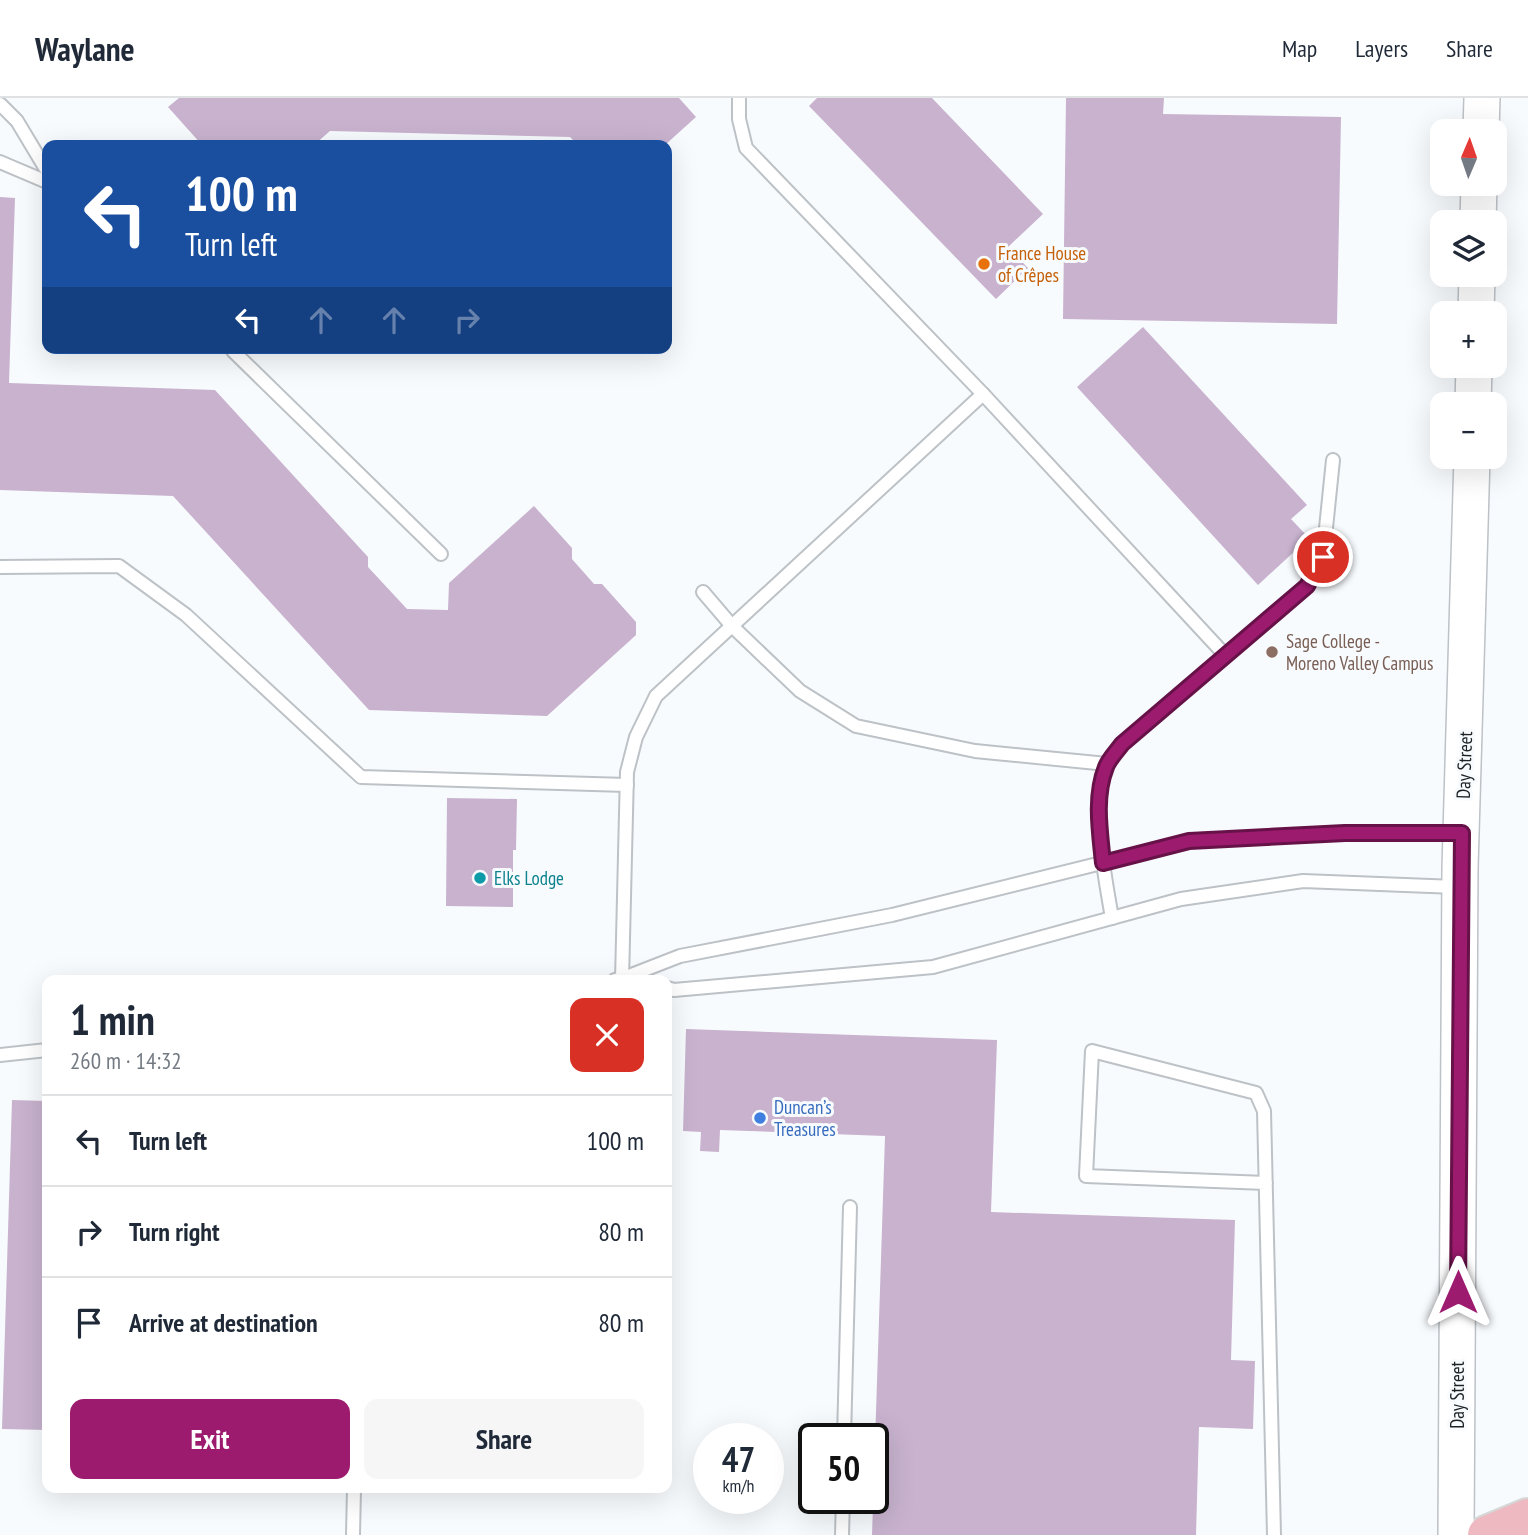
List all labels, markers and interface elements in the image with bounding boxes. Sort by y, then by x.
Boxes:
text: Waylane [35,27,135,70]
text: Map [1282,33,1317,64]
text: Layers [1355,33,1408,64]
text: Share [1446,33,1493,64]
north arrow [1430,119,1507,196]
map controls [1430,119,1507,469]
text: 100 m [185,161,298,225]
icon: left [70,168,161,259]
button: layers [1430,210,1507,287]
text: Turn left [185,223,277,265]
place label: France House of Crêpes [998,241,1086,287]
marker: France House of Crêpes [976,256,992,272]
icon: left [229,301,267,339]
icon: ahead [302,301,340,339]
icon: ahead [375,301,413,339]
icon: right [448,301,486,339]
button: + [1430,301,1507,378]
button: − [1430,392,1507,469]
pin [1293,527,1353,587]
icon: arrive [1304,538,1342,576]
place label: Sage College - Moreno Valley Campus [1286,629,1433,675]
marker: Sage College - Moreno Valley Campus [1264,644,1280,660]
street label: Day Street [1451,730,1477,799]
place label: Elks Lodge [494,866,564,890]
marker: Elks Lodge [472,870,488,886]
text: 1 min [70,992,155,1047]
button: close [570,998,644,1072]
text: 260 m · 14:32 [70,1046,182,1075]
place label: Duncan’s Treasures [774,1095,836,1141]
marker: Duncan’s Treasures [752,1110,768,1126]
icon: left [70,1122,108,1160]
text: Turn left [129,1124,207,1157]
text: 100 m [586,1124,644,1157]
icon: right [70,1213,108,1251]
text: Turn right [129,1215,220,1248]
text: 80 m [598,1215,644,1248]
position arrow [1421,1255,1495,1329]
icon: arrive [70,1304,108,1342]
text: Arrive at destination [129,1306,318,1339]
text: 80 m [598,1306,644,1339]
street label: Day Street [1445,1360,1469,1429]
button: Exit [70,1399,350,1479]
button: Share [364,1399,644,1479]
speed limit sign: 50 [798,1423,889,1514]
text: 47 [722,1436,755,1482]
text: km/h [723,1474,754,1497]

